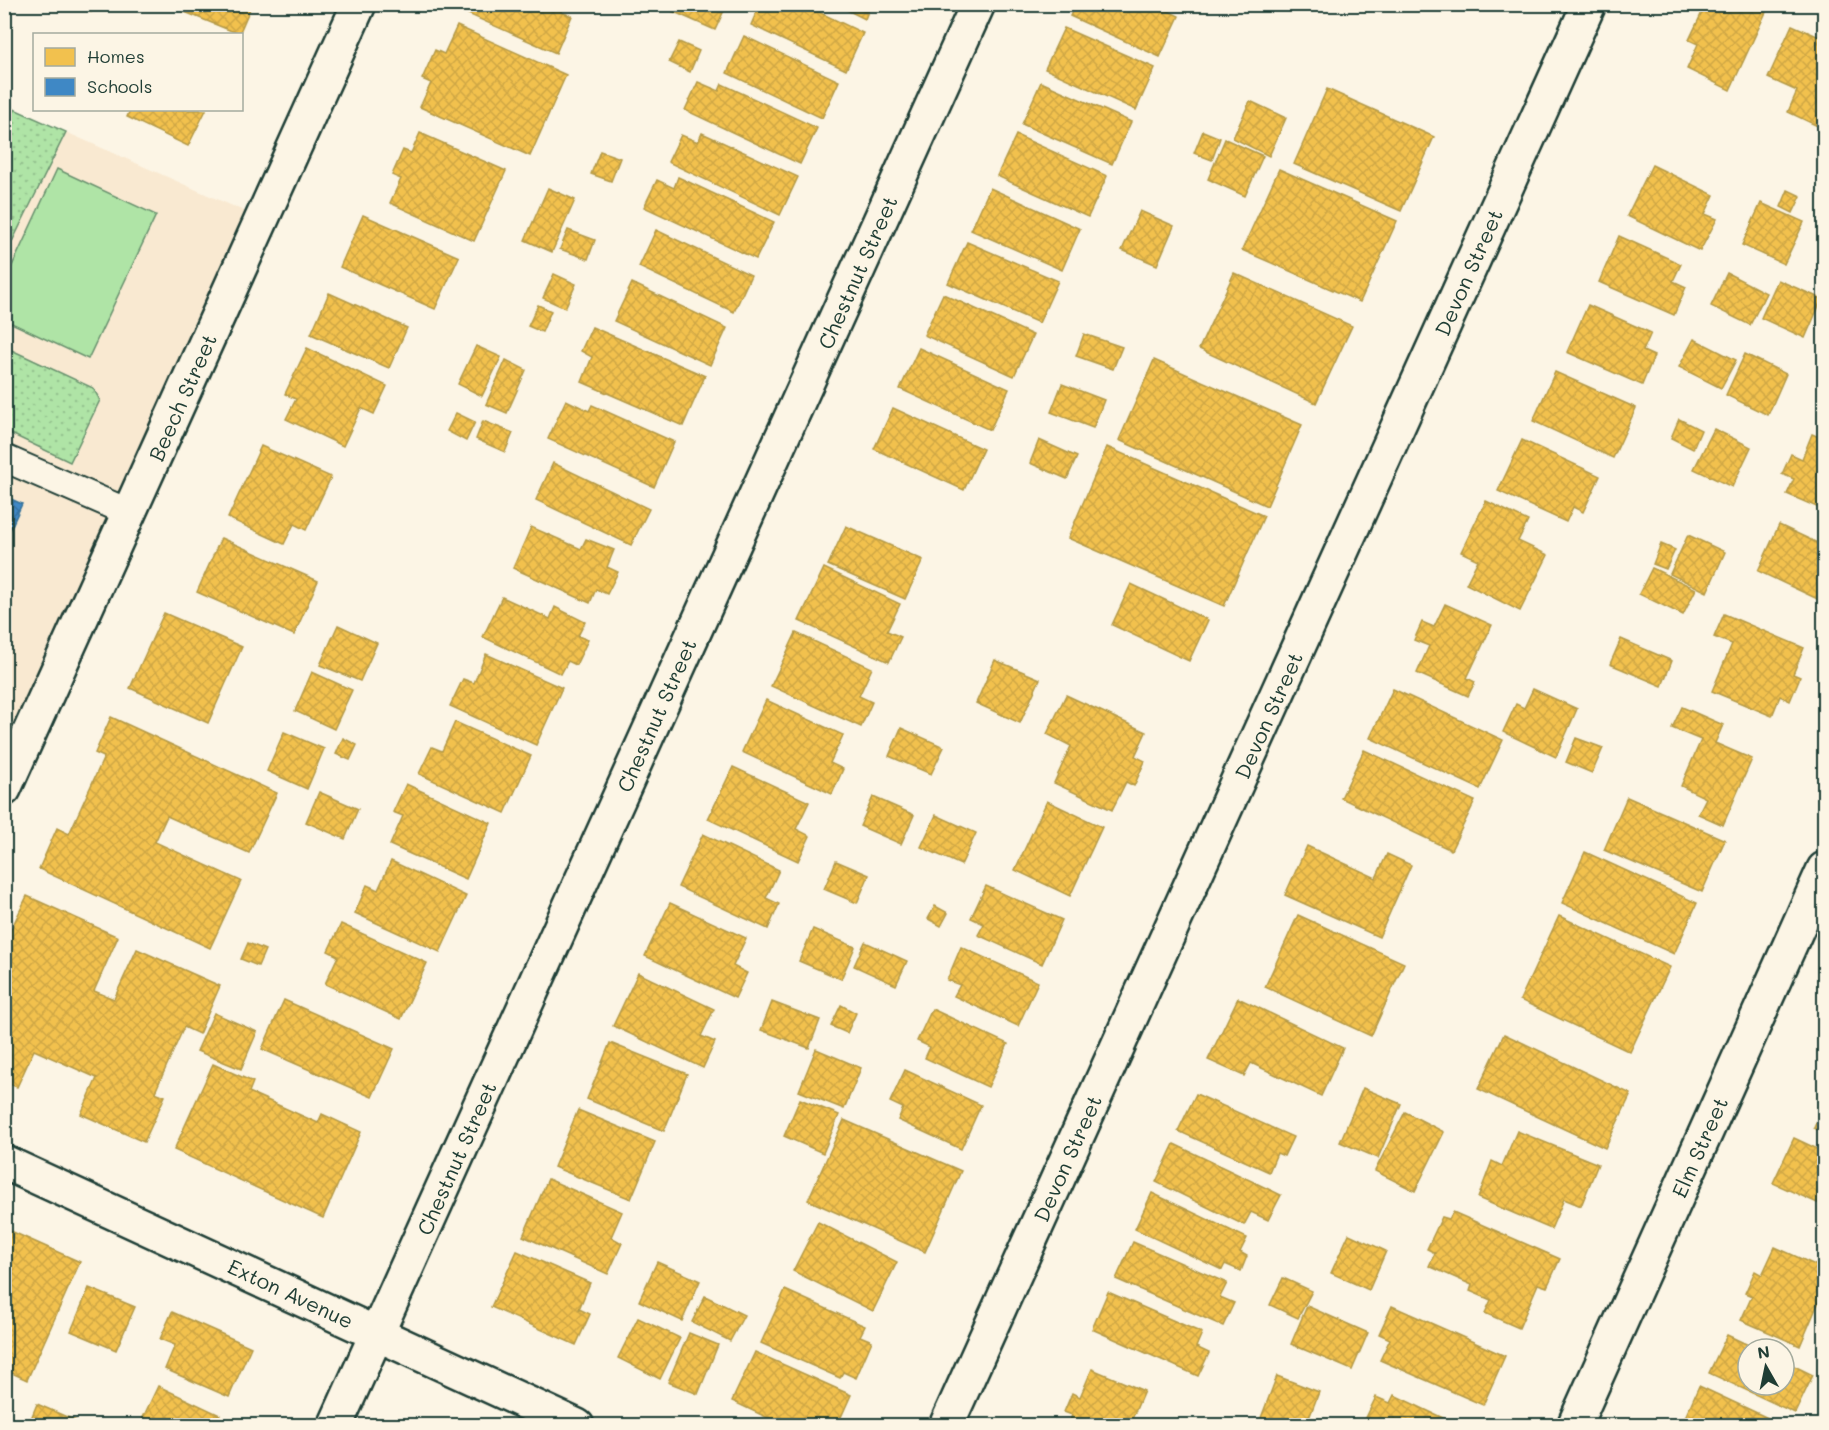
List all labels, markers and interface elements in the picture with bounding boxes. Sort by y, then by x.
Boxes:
legend [33,33,243,111]
text: Homes [87,44,145,68]
text: Schools [87,74,152,98]
street label: Chestnut Street [811,191,903,353]
street label: Devon Street [1428,204,1508,340]
street label: Beech Street [142,329,222,465]
street label: Chestnut Street [610,634,702,796]
street label: Devon Street [1228,647,1308,783]
street label: Chestnut Street [410,1077,502,1239]
street label: Devon Street [1027,1090,1107,1226]
street label: Elm Street [1665,1092,1733,1202]
street label: Exton Avenue [224,1252,358,1334]
north arrow [1736,1337,1796,1397]
text: N [1756,1340,1771,1363]

